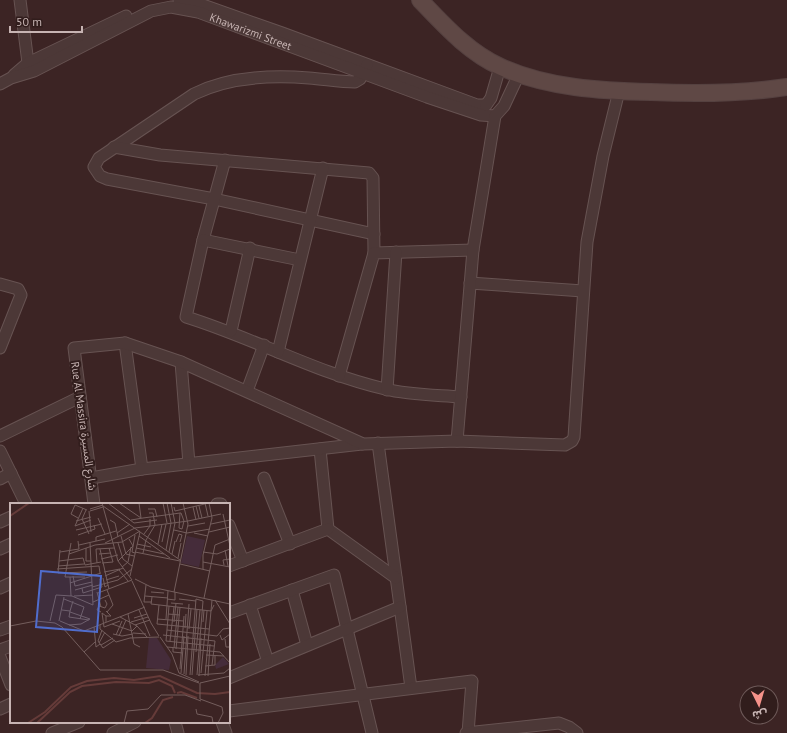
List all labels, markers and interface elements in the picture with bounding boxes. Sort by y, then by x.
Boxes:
scale bar [10,8,82,34]
street label: Khawarizmi Street [208,10,294,53]
text: 50 m [16,14,42,29]
street label: Rue Al Massira شارع المسيرة [67,361,100,492]
inset map [10,503,230,723]
north arrow [739,685,779,725]
text: ش [752,707,768,723]

